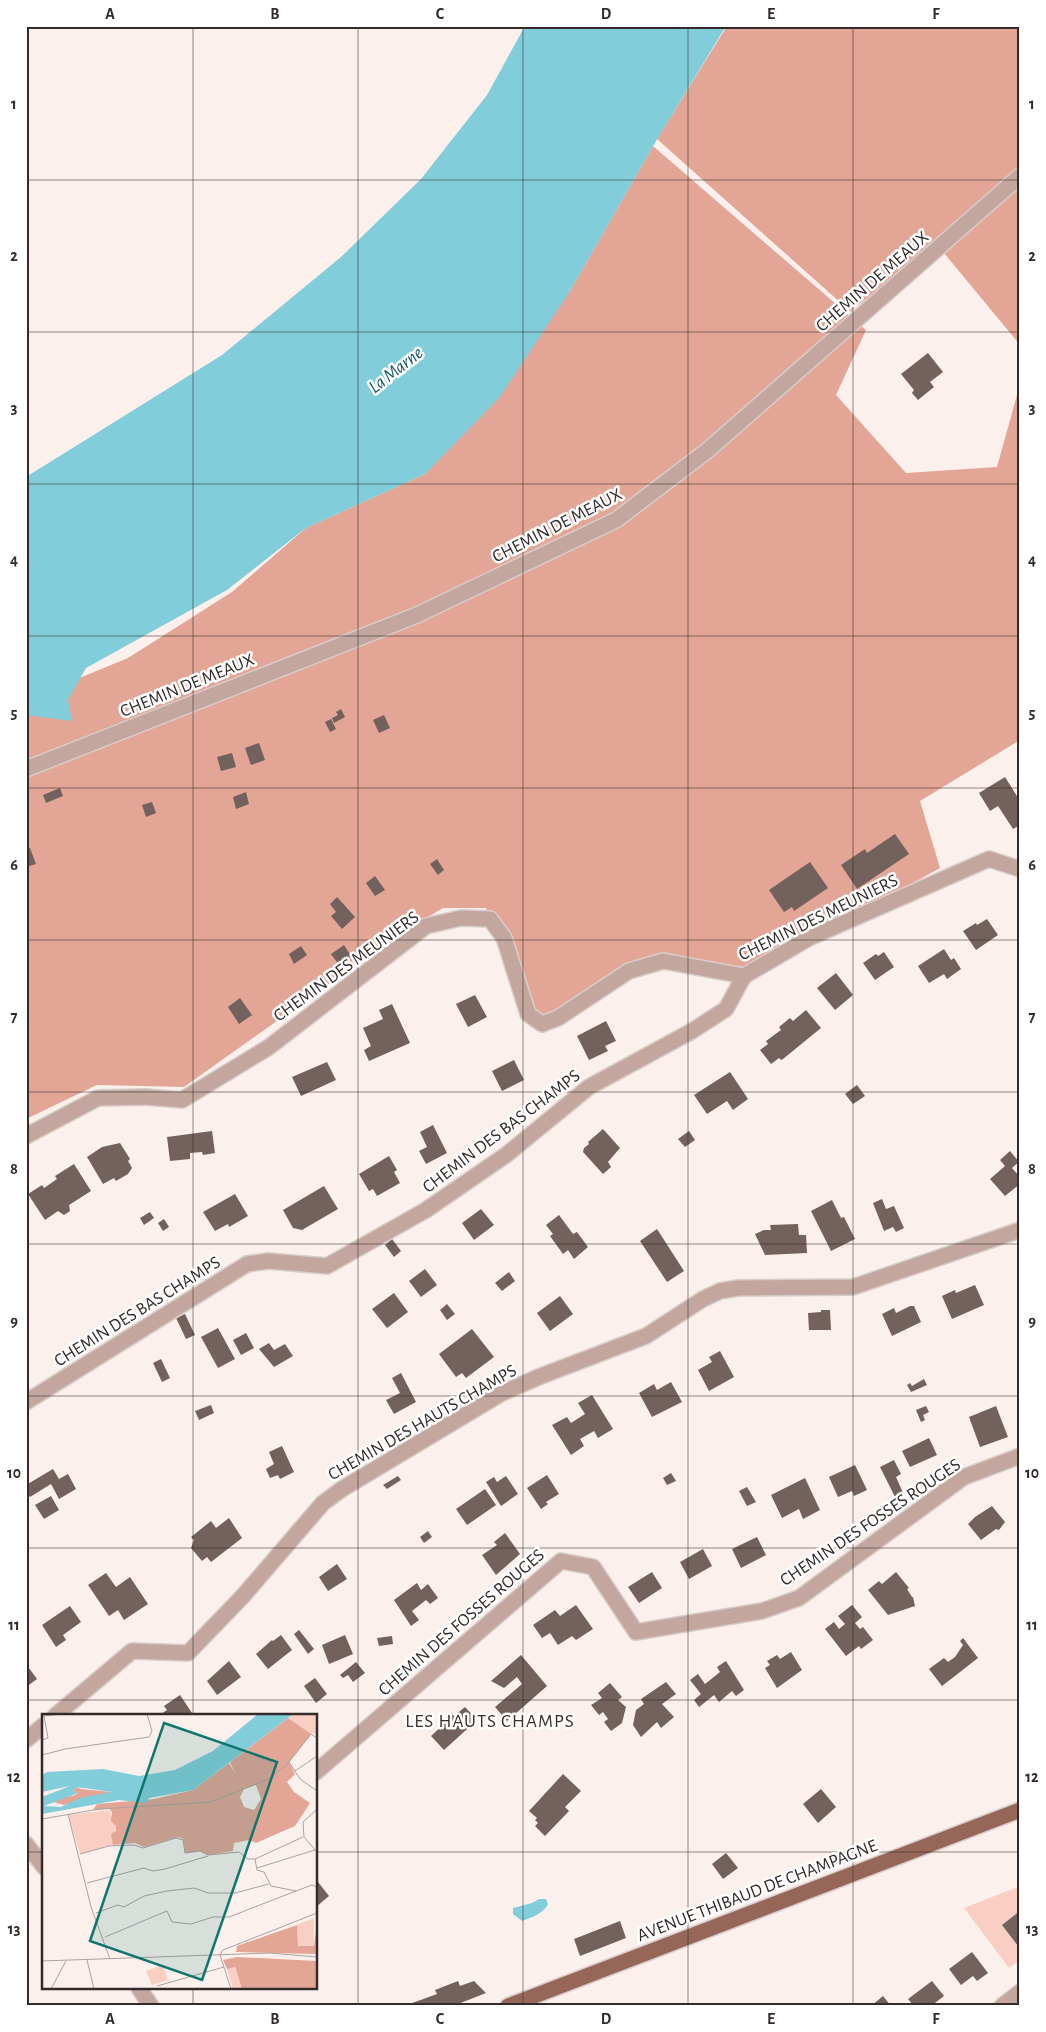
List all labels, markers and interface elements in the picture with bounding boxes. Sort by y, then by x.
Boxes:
text: A [105,6,115,22]
text: B [270,6,280,22]
text: C [436,6,445,22]
text: D [601,6,612,22]
text: E [767,6,775,22]
text: F [932,6,940,22]
text: 1 [11,96,17,112]
text: 1 [1029,96,1035,112]
street label: CHEMIN DE MEAUX [813,228,933,335]
text: 2 [10,248,18,264]
text: 2 [1028,248,1036,264]
water label: La Marne [365,343,427,397]
text: 3 [11,400,18,416]
text: 3 [1029,400,1036,416]
street label: CHEMIN DE MEAUX [490,485,625,566]
text: 4 [10,552,18,568]
text: 4 [1028,552,1036,568]
street label: CHEMIN DE MEAUX [118,651,257,721]
text: 5 [11,705,18,721]
text: 5 [1029,705,1036,721]
text: 6 [10,857,18,873]
text: 6 [1028,857,1036,873]
street label: CHEMIN DES MEUNIERS [736,871,901,964]
street label: CHEMIN DES MEUNIERS [271,908,423,1025]
text: 7 [11,1009,18,1025]
text: 7 [1029,1009,1036,1025]
street label: CHEMIN DES BAS CHAMPS [419,1067,584,1197]
text: 8 [10,1161,18,1177]
text: 8 [1028,1161,1036,1177]
street label: CHEMIN DES BAS CHAMPS [51,1253,224,1370]
text: 9 [10,1313,18,1329]
text: 9 [1028,1313,1036,1329]
street label: CHEMIN DES HAUTS CHAMPS [325,1362,520,1484]
street label: CHEMIN DES FOSSES ROUGES [777,1456,964,1590]
text: 10 [7,1465,21,1481]
text: 10 [1025,1465,1039,1481]
street label: CHEMIN DES FOSSES ROUGES [375,1546,548,1699]
text: 11 [8,1617,20,1633]
text: 11 [1026,1617,1038,1633]
district label: LES HAUTS CHAMPS [405,1712,575,1731]
inset map [42,1714,318,1990]
text: 12 [7,1769,21,1785]
text: 12 [1025,1769,1039,1785]
street label: AVENUE THIBAUD DE CHAMPAGNE [635,1837,880,1945]
text: 13 [8,1921,20,1937]
text: 13 [1026,1921,1038,1937]
text: A [105,2011,115,2027]
text: B [270,2011,280,2027]
text: C [436,2011,445,2027]
text: D [601,2011,612,2027]
text: E [767,2011,775,2027]
text: F [932,2011,940,2027]

